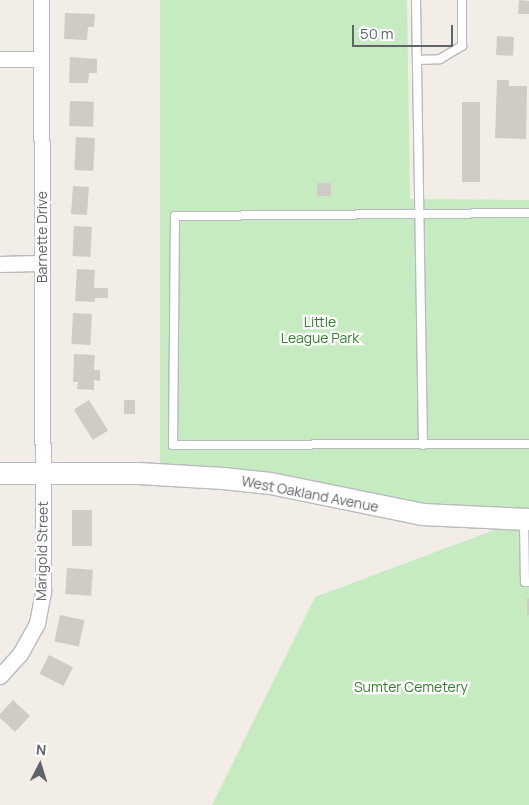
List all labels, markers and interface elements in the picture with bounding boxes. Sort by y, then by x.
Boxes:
scale bar [354,15,455,47]
text: 50 m [360,23,394,44]
street label: Barnette Drive [34,191,50,283]
park label: Little League Park [281,314,359,347]
street label: West Oakland Avenue [240,472,380,516]
street label: Marigold Street [33,501,51,601]
park label: Sumter Cemetery [354,679,468,695]
north arrow [15,740,65,790]
text: N [36,740,47,759]

